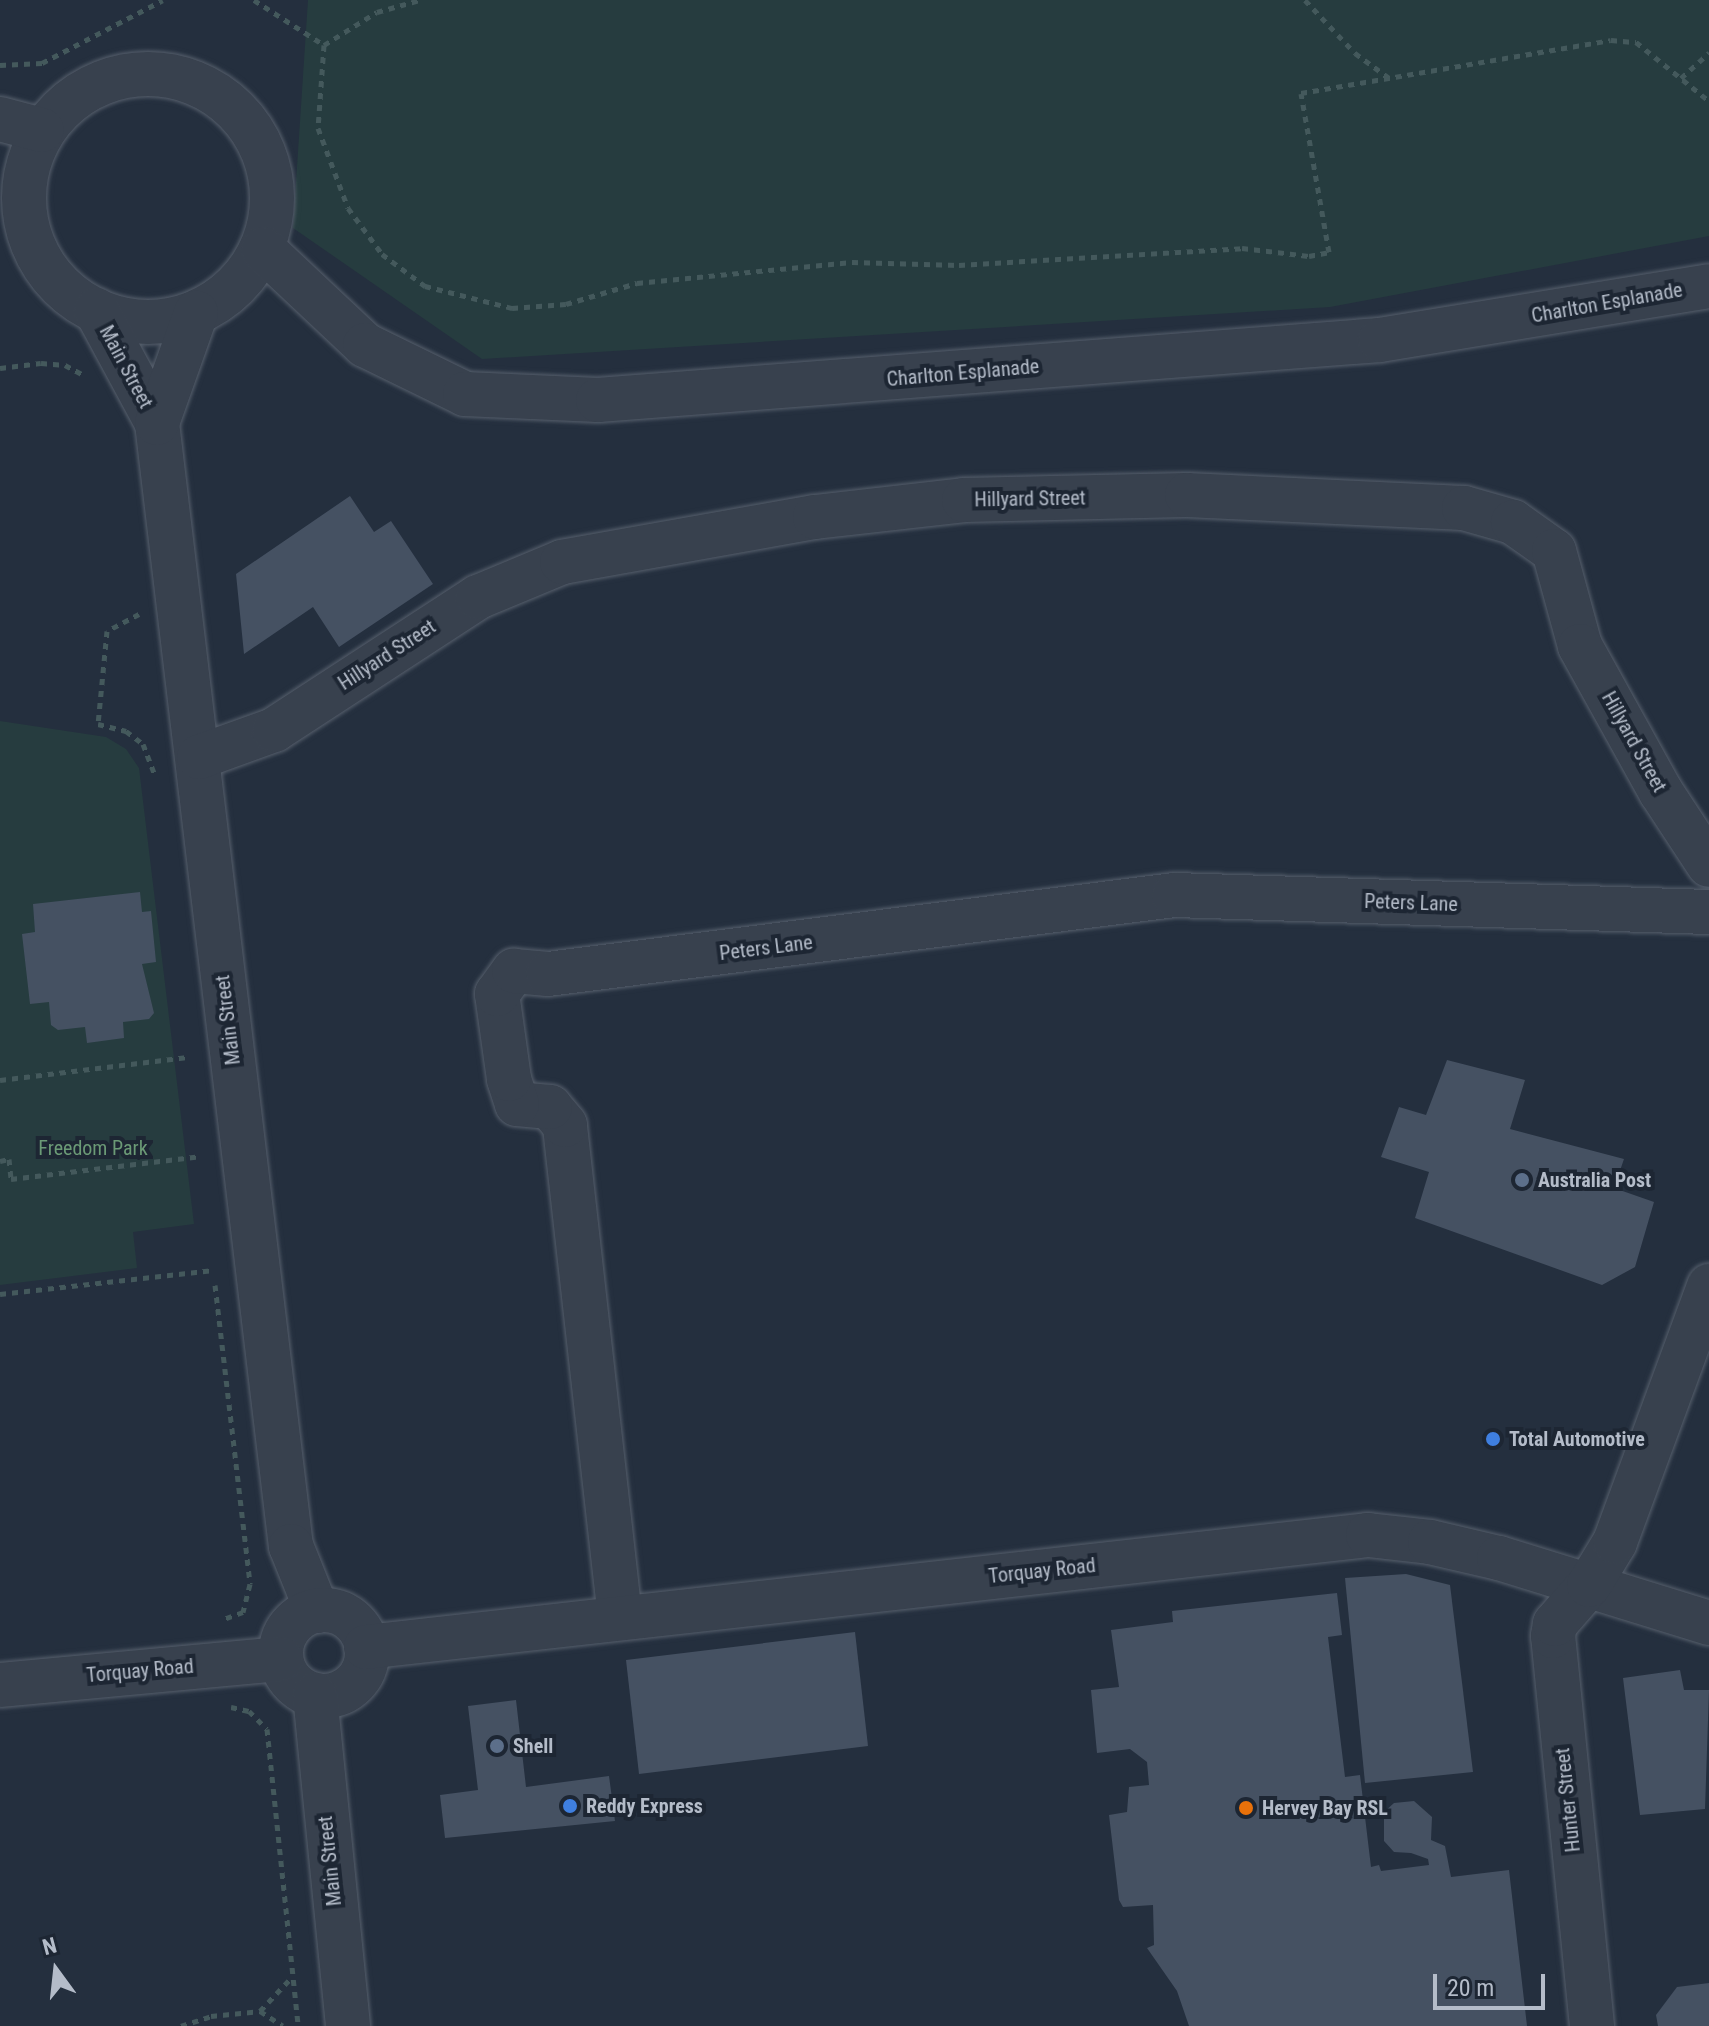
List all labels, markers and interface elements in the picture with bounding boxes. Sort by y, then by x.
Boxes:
street label: Charlton Esplanade [1530,278,1684,328]
street label: Main Street [94,321,158,413]
street label: Charlton Esplanade [886,354,1040,392]
street label: Hillyard Street [974,486,1086,512]
street label: Hillyard Street [334,615,440,695]
street label: Hillyard Street [1597,688,1671,796]
street label: Peters Lane [1364,889,1458,917]
street label: Peters Lane [718,930,814,966]
street label: Main Street [211,974,245,1066]
park label: Freedom Park [38,1136,148,1160]
place label: Australia Post [1538,1168,1651,1192]
marker: Australia Post [1513,1171,1531,1189]
place label: Total Automotive [1509,1427,1645,1451]
marker: Total Automotive [1484,1430,1502,1448]
street label: Torquay Road [987,1553,1097,1589]
street label: Torquay Road [85,1654,195,1688]
place label: Shell [513,1734,553,1758]
marker: Shell [488,1737,506,1755]
street label: Hunter Street [1551,1747,1585,1853]
place label: Reddy Express [586,1794,703,1818]
place label: Hervey Bay RSL [1262,1796,1388,1820]
marker: Reddy Express [561,1797,579,1815]
marker: Hervey Bay RSL [1237,1799,1255,1817]
street label: Main Street [313,1815,347,1907]
north arrow [16,1930,96,2010]
text: N [40,1933,59,1960]
scale bar [1437,1958,1549,2008]
text: 20 m [1447,1974,1494,2002]

